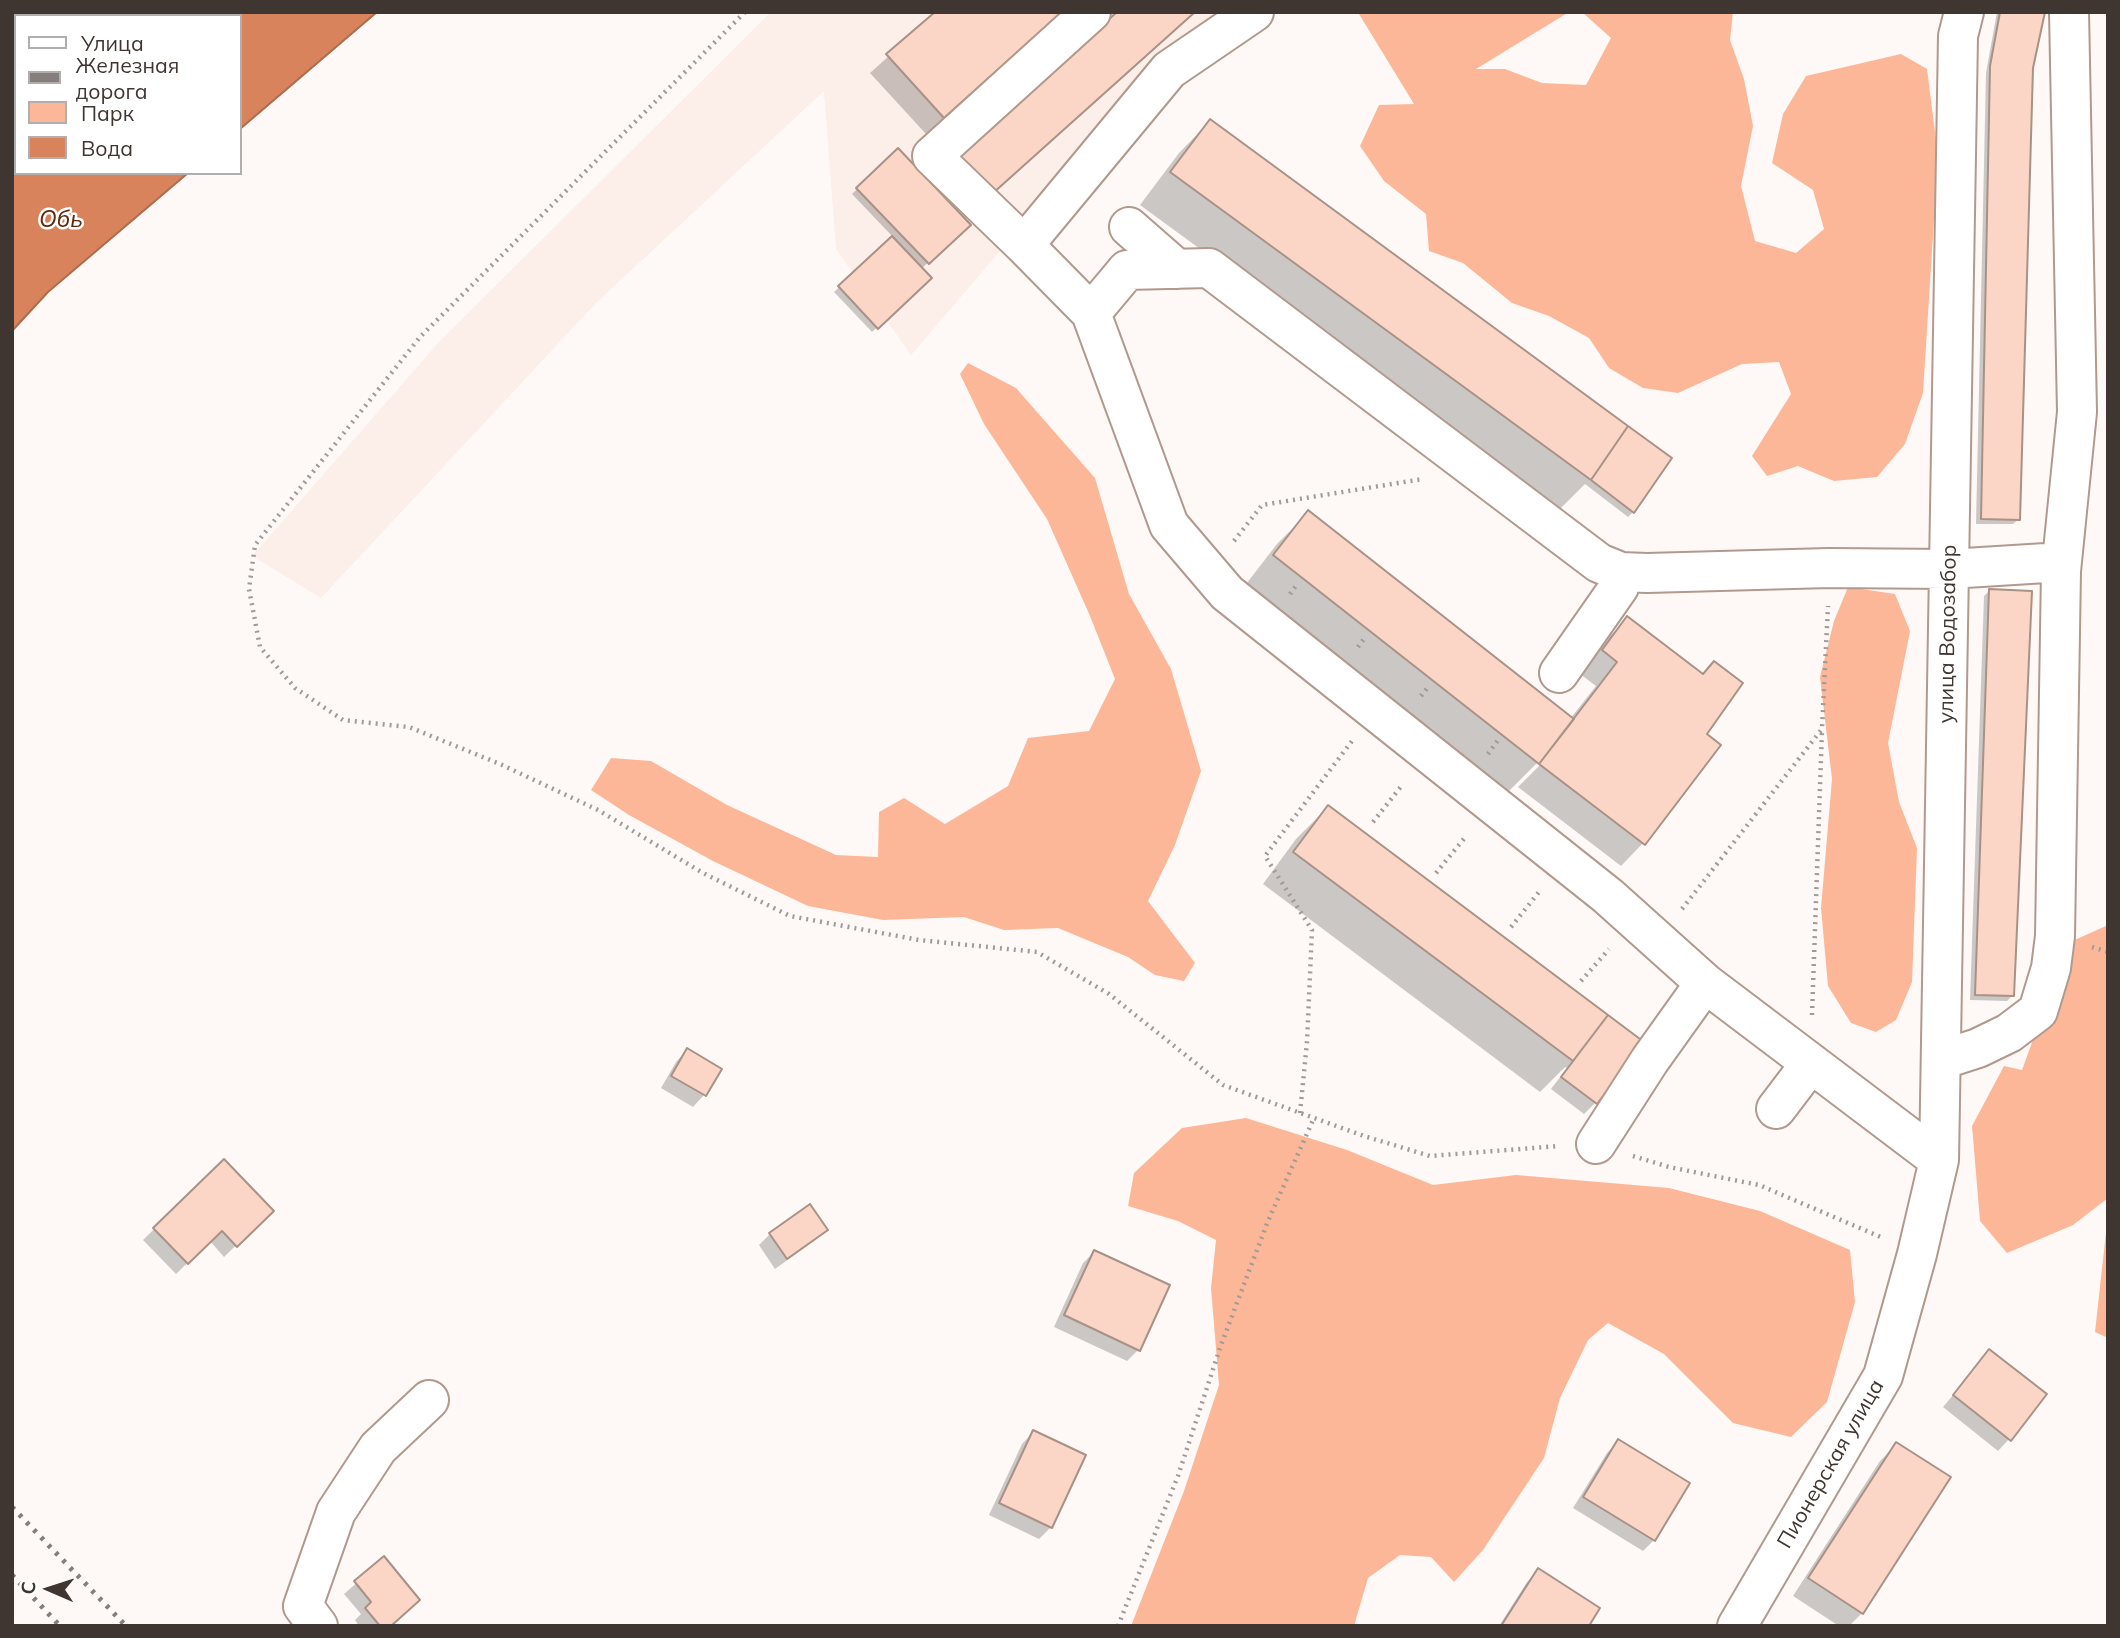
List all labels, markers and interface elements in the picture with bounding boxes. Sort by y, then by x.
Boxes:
legend [14,14,242,175]
text: Улица [81,30,144,56]
text: Железная дорога [75,52,179,104]
text: Парк [81,100,134,126]
text: Вода [81,135,133,161]
water label: Обь [39,206,83,234]
street label: улица Водозабор [1934,544,1962,724]
street label: Пионерская улица [1772,1375,1890,1553]
north arrow [14,1554,84,1624]
text: С [16,1581,40,1595]

